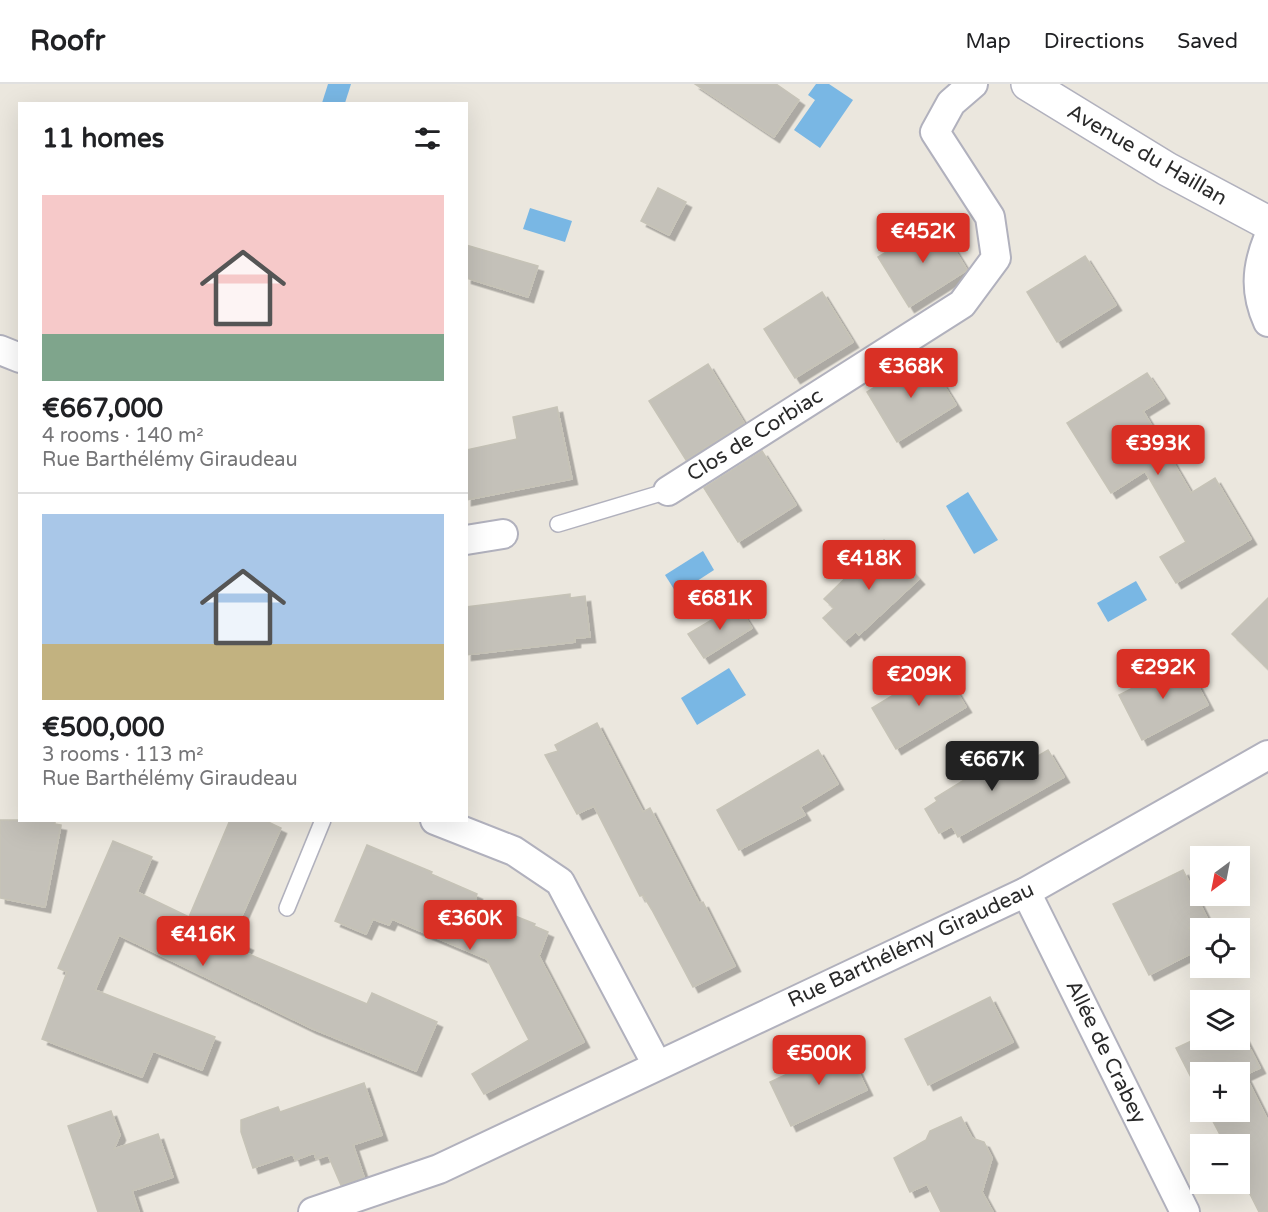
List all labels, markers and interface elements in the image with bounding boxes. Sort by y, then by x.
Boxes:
text: Roofr [30,24,105,58]
text: Map [965,29,1011,54]
text: Directions [1044,29,1144,54]
text: Saved [1177,29,1238,54]
street label: Avenue du Haillan [1063,99,1231,211]
icon: filters [411,122,444,155]
text: 11 homes [42,123,164,154]
pin: €452K [881,213,965,264]
text: €452K [891,220,955,244]
icon: home [189,234,297,342]
pin: €368K [869,348,953,399]
text: €368K [879,355,943,379]
street label: Clos de Corbiac [683,383,827,487]
text: €667,000 [42,393,163,424]
text: 4 rooms · 140 m² [42,424,204,448]
pin: €393K [1116,425,1200,476]
text: €393K [1126,432,1190,456]
text: Rue Barthélémy Giraudeau [42,448,298,472]
pin: €418K [827,540,911,591]
text: €418K [837,547,901,571]
icon: home [189,553,297,661]
pin: €681K [678,580,762,631]
text: €681K [688,587,752,611]
pin: €292K [1121,649,1205,700]
pin: €209K [877,656,961,707]
text: €292K [1131,656,1195,680]
text: €209K [887,663,951,687]
text: €500,000 [42,712,164,743]
pin: €667K [950,741,1034,792]
text: 3 rooms · 113 m² [42,743,204,767]
text: €667K [960,748,1024,772]
text: Rue Barthélémy Giraudeau [42,767,298,791]
north arrow [1190,846,1250,906]
map controls [1190,846,1250,1194]
street label: Rue Barthélémy Giraudeau [784,877,1038,1013]
pin: €360K [428,900,512,951]
text: €360K [438,907,502,931]
pin: €416K [161,916,245,967]
button: locate [1190,918,1250,978]
text: €416K [171,923,235,947]
street label: Allée de Crabey [1060,976,1152,1128]
button: layers [1190,990,1250,1050]
pin: €500K [777,1035,861,1086]
text: €500K [787,1042,851,1066]
button: + [1190,1062,1250,1122]
button: − [1190,1134,1250,1194]

